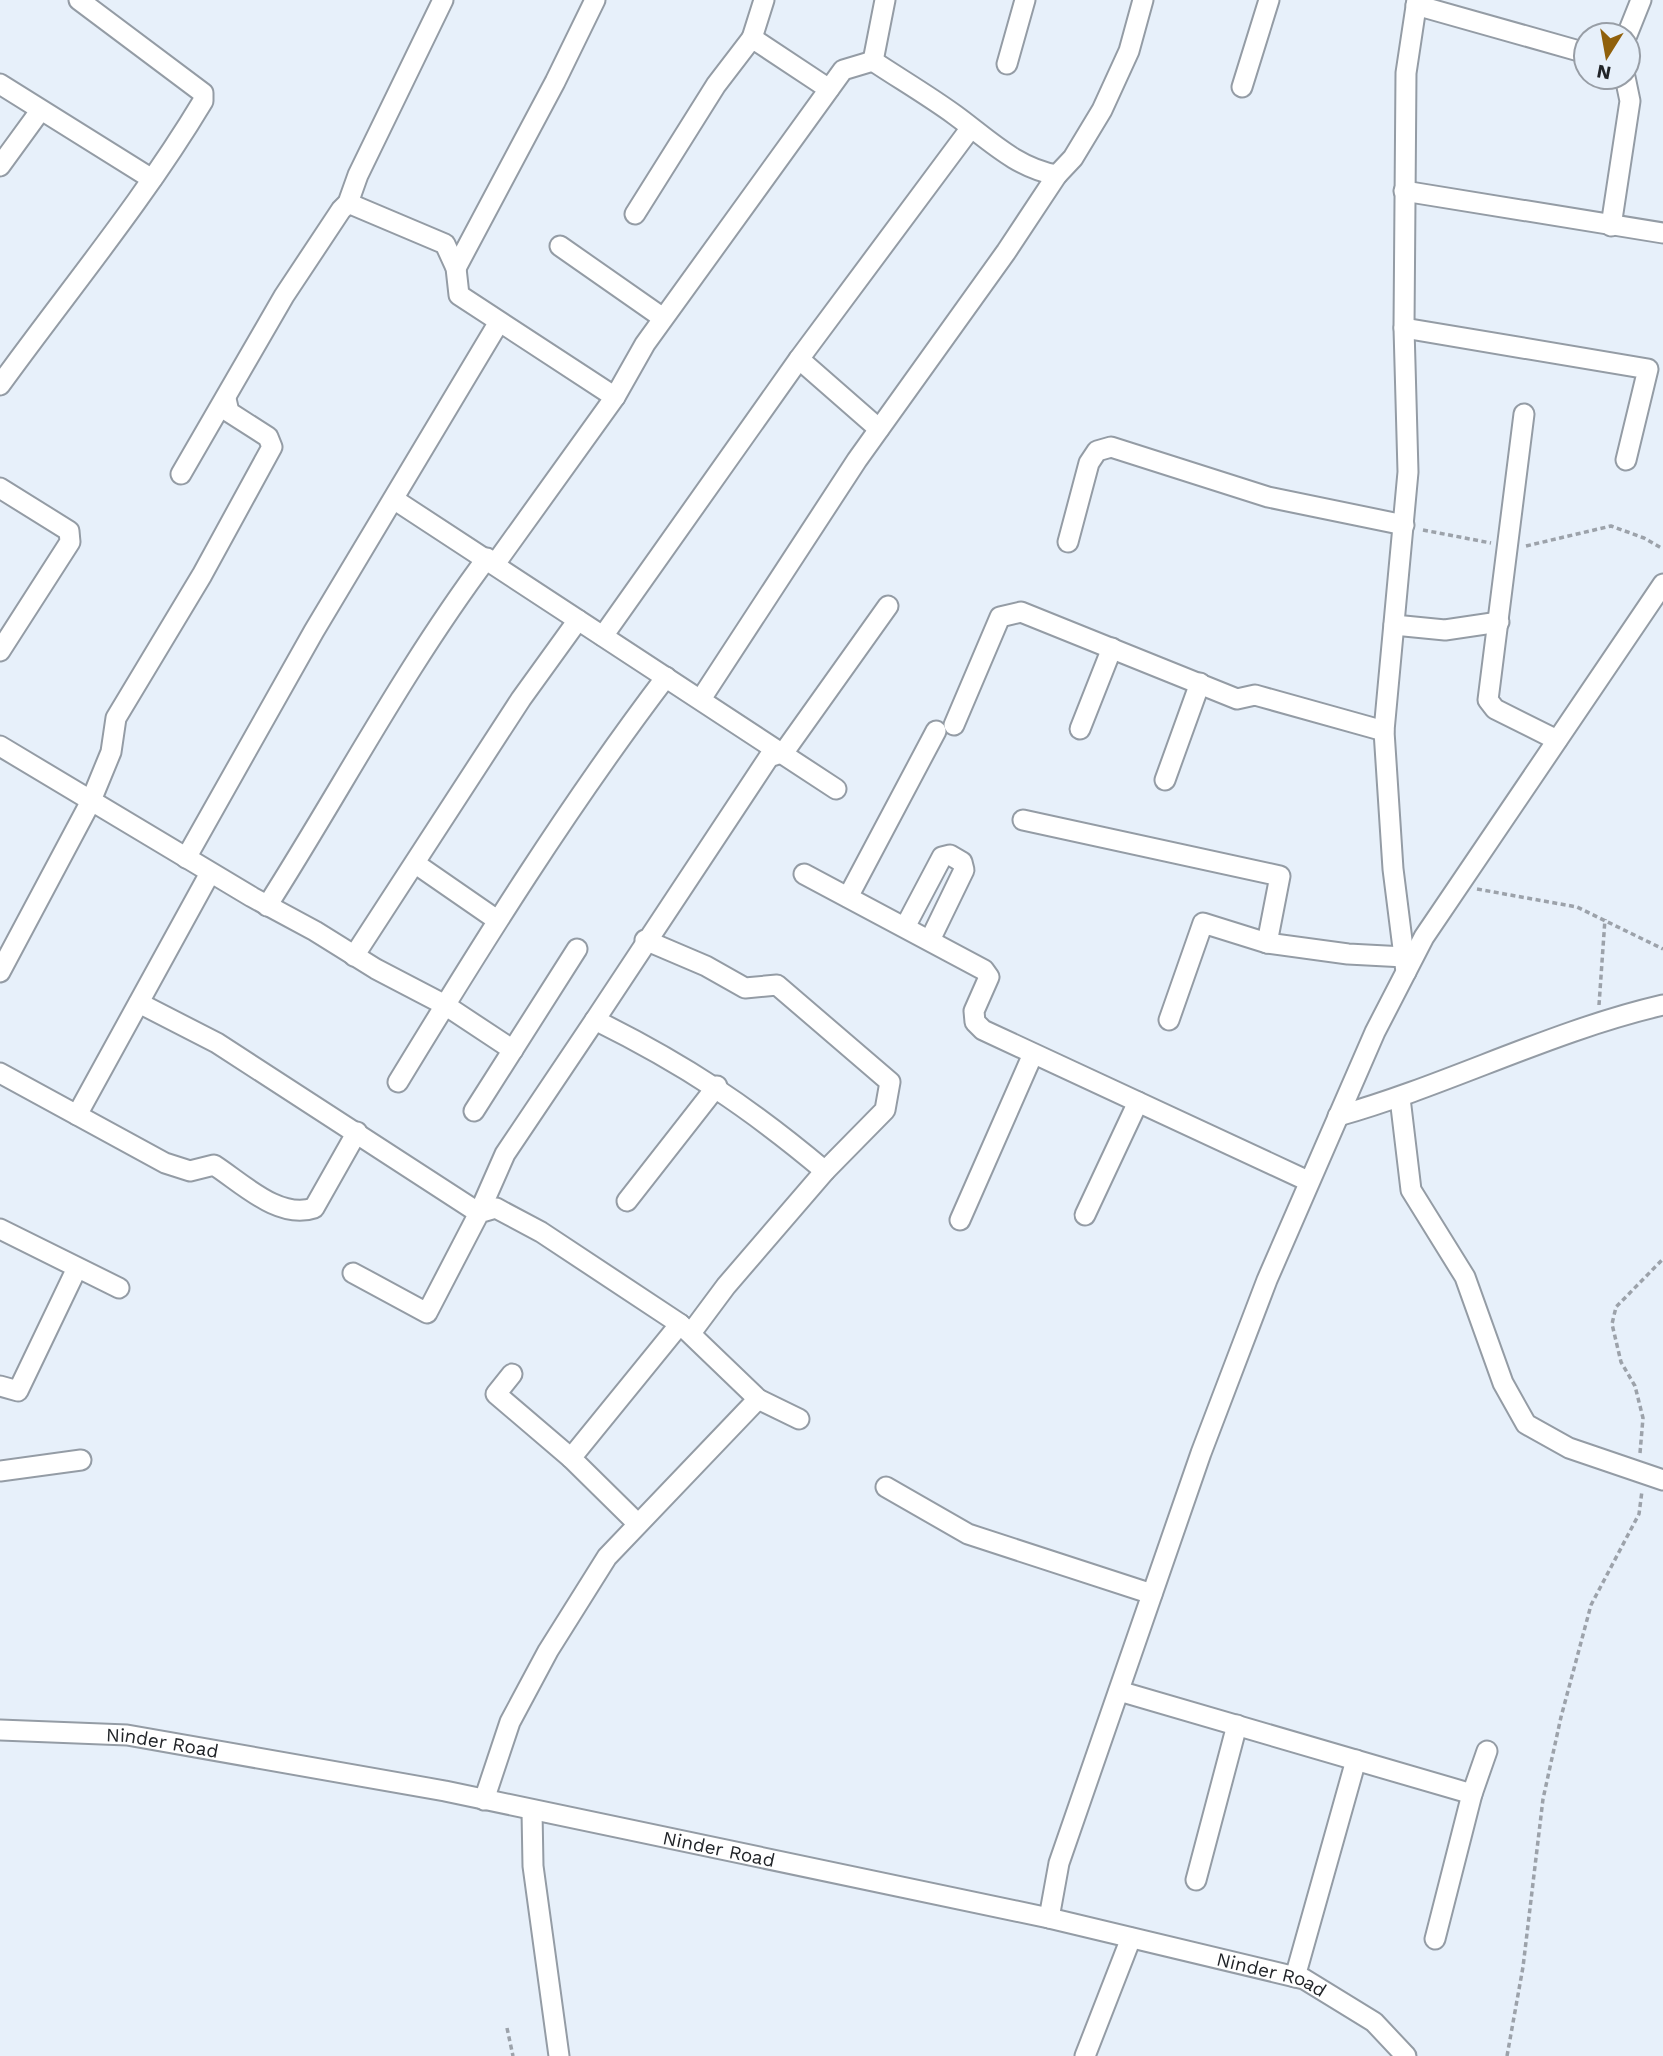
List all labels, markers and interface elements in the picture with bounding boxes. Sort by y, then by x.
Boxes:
north arrow [1572,21,1642,91]
text: N [1595,60,1613,85]
street label: Ninder Road [106,1723,220,1763]
street label: Ninder Road [661,1826,777,1872]
street label: Ninder Road [1214,1948,1331,2002]

